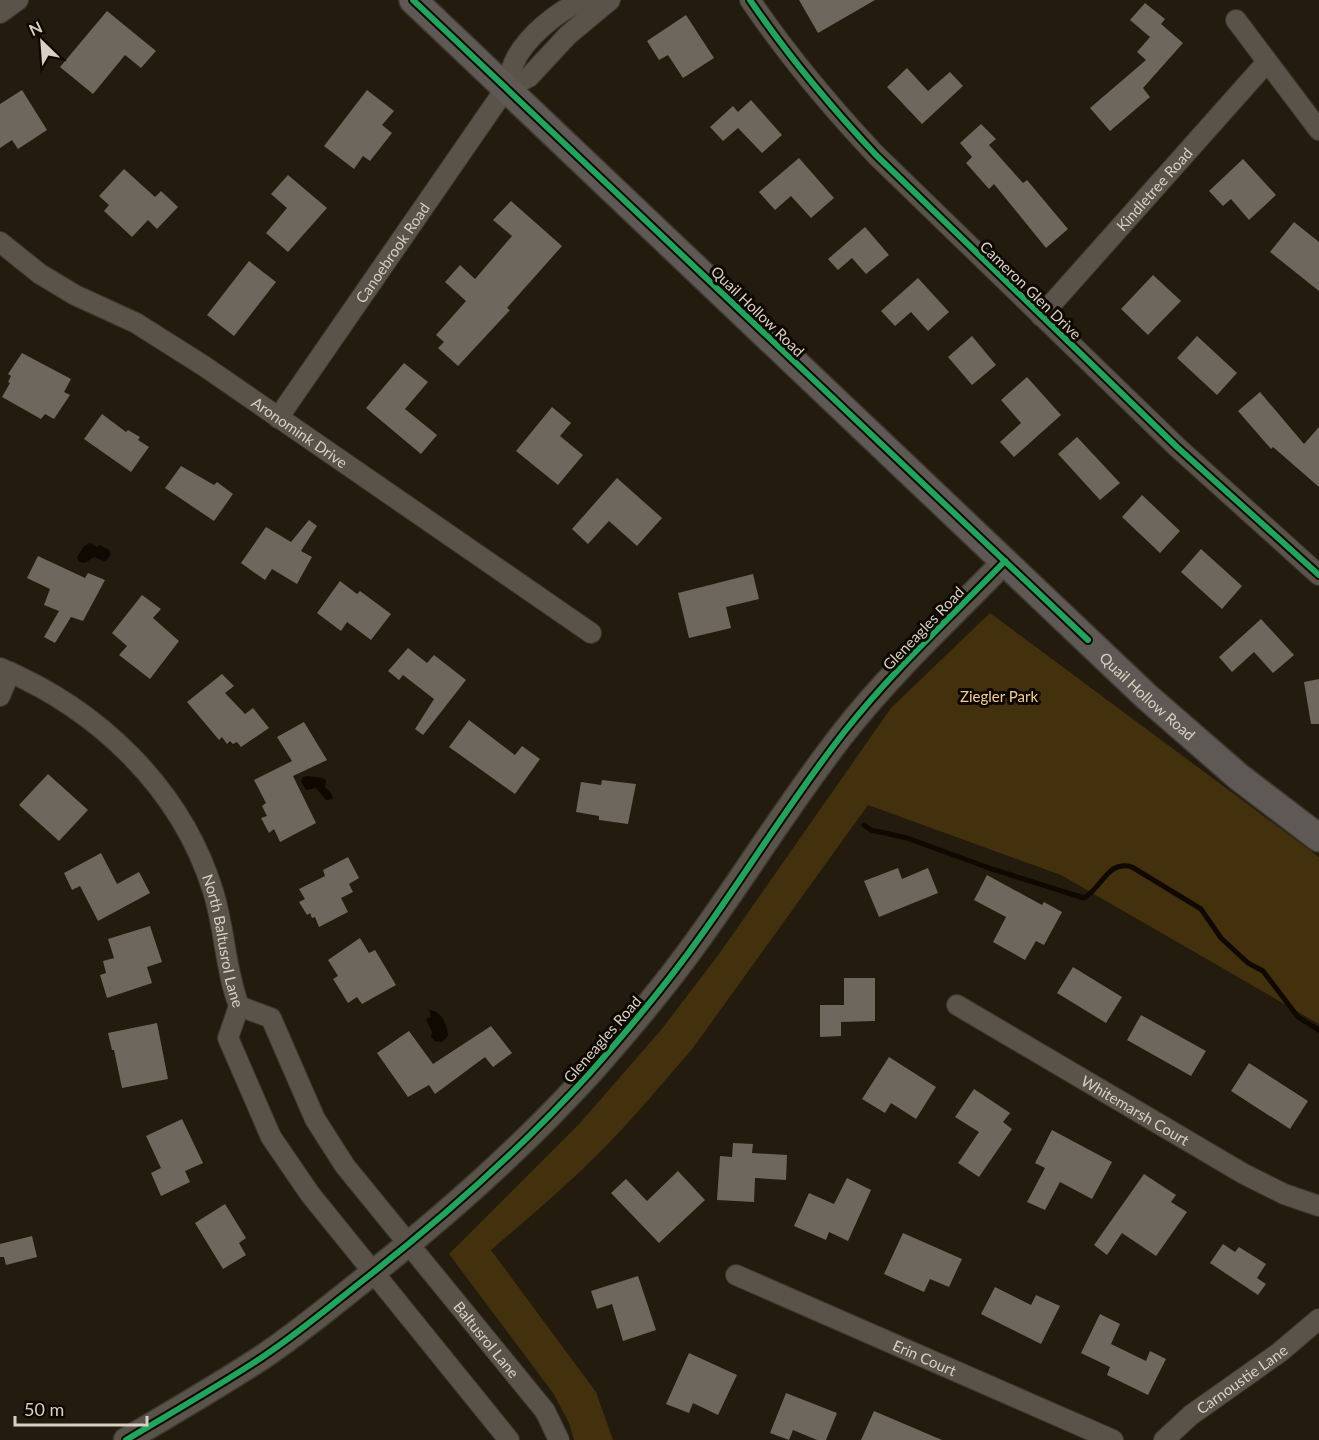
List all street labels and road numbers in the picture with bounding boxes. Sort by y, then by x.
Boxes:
street label: Kindletree Road [1112,144,1196,234]
street label: Canoebrook Road [351,199,433,306]
street label: Cameron Glen Drive [977,237,1085,343]
street label: Quail Hollow Road [708,262,808,360]
street label: Aronomink Drive [248,393,351,471]
street label: Gleneagles Road [879,583,967,673]
street label: Quail Hollow Road [1096,648,1199,744]
street label: North Baltusrol Lane [199,872,248,1010]
street label: Gleneagles Road [559,992,645,1086]
street label: Whitemarsh Court [1078,1071,1193,1149]
street label: Baltusrol Lane [450,1298,523,1381]
street label: Erin Court [890,1336,960,1380]
street label: Carnoustie Lane [1193,1341,1291,1417]

